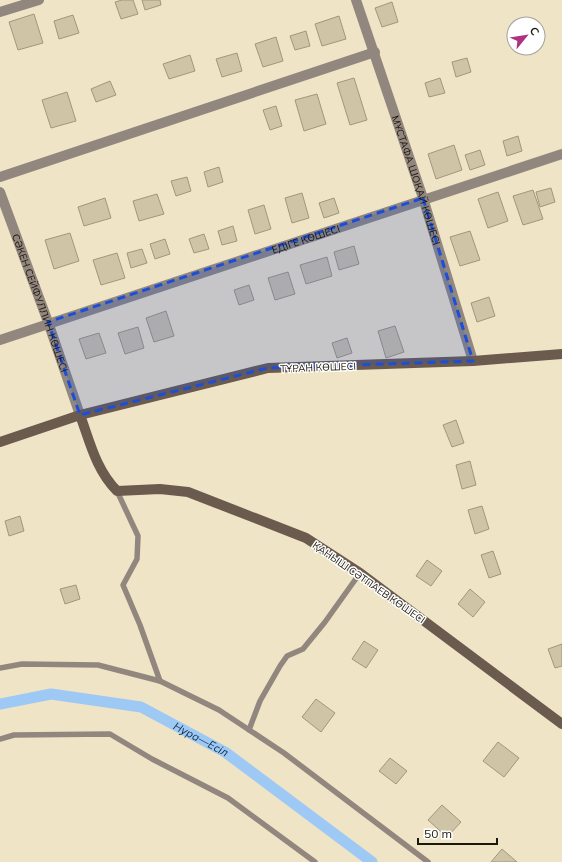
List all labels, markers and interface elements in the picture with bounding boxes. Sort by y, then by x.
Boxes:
north arrow [506,16,546,56]
text: С [527,24,543,38]
street label: МҰСТАФА ШОҚАЙ КӨШЕСІ [389,114,443,247]
street label: ЕДІГЕ КӨШЕСІ [270,222,342,257]
street label: СӘКЕН СЕЙФУЛЛИН КӨШЕСІ [9,232,71,374]
street label: ТҰРАН КӨШЕСІ [280,360,356,375]
street label: ҚАНЫШ СӘТПАЕВ КӨШЕСІ [310,539,428,626]
water label: Нура—Есіл [171,719,231,760]
scale bar [418,820,497,846]
text: 50 m [424,826,452,841]

